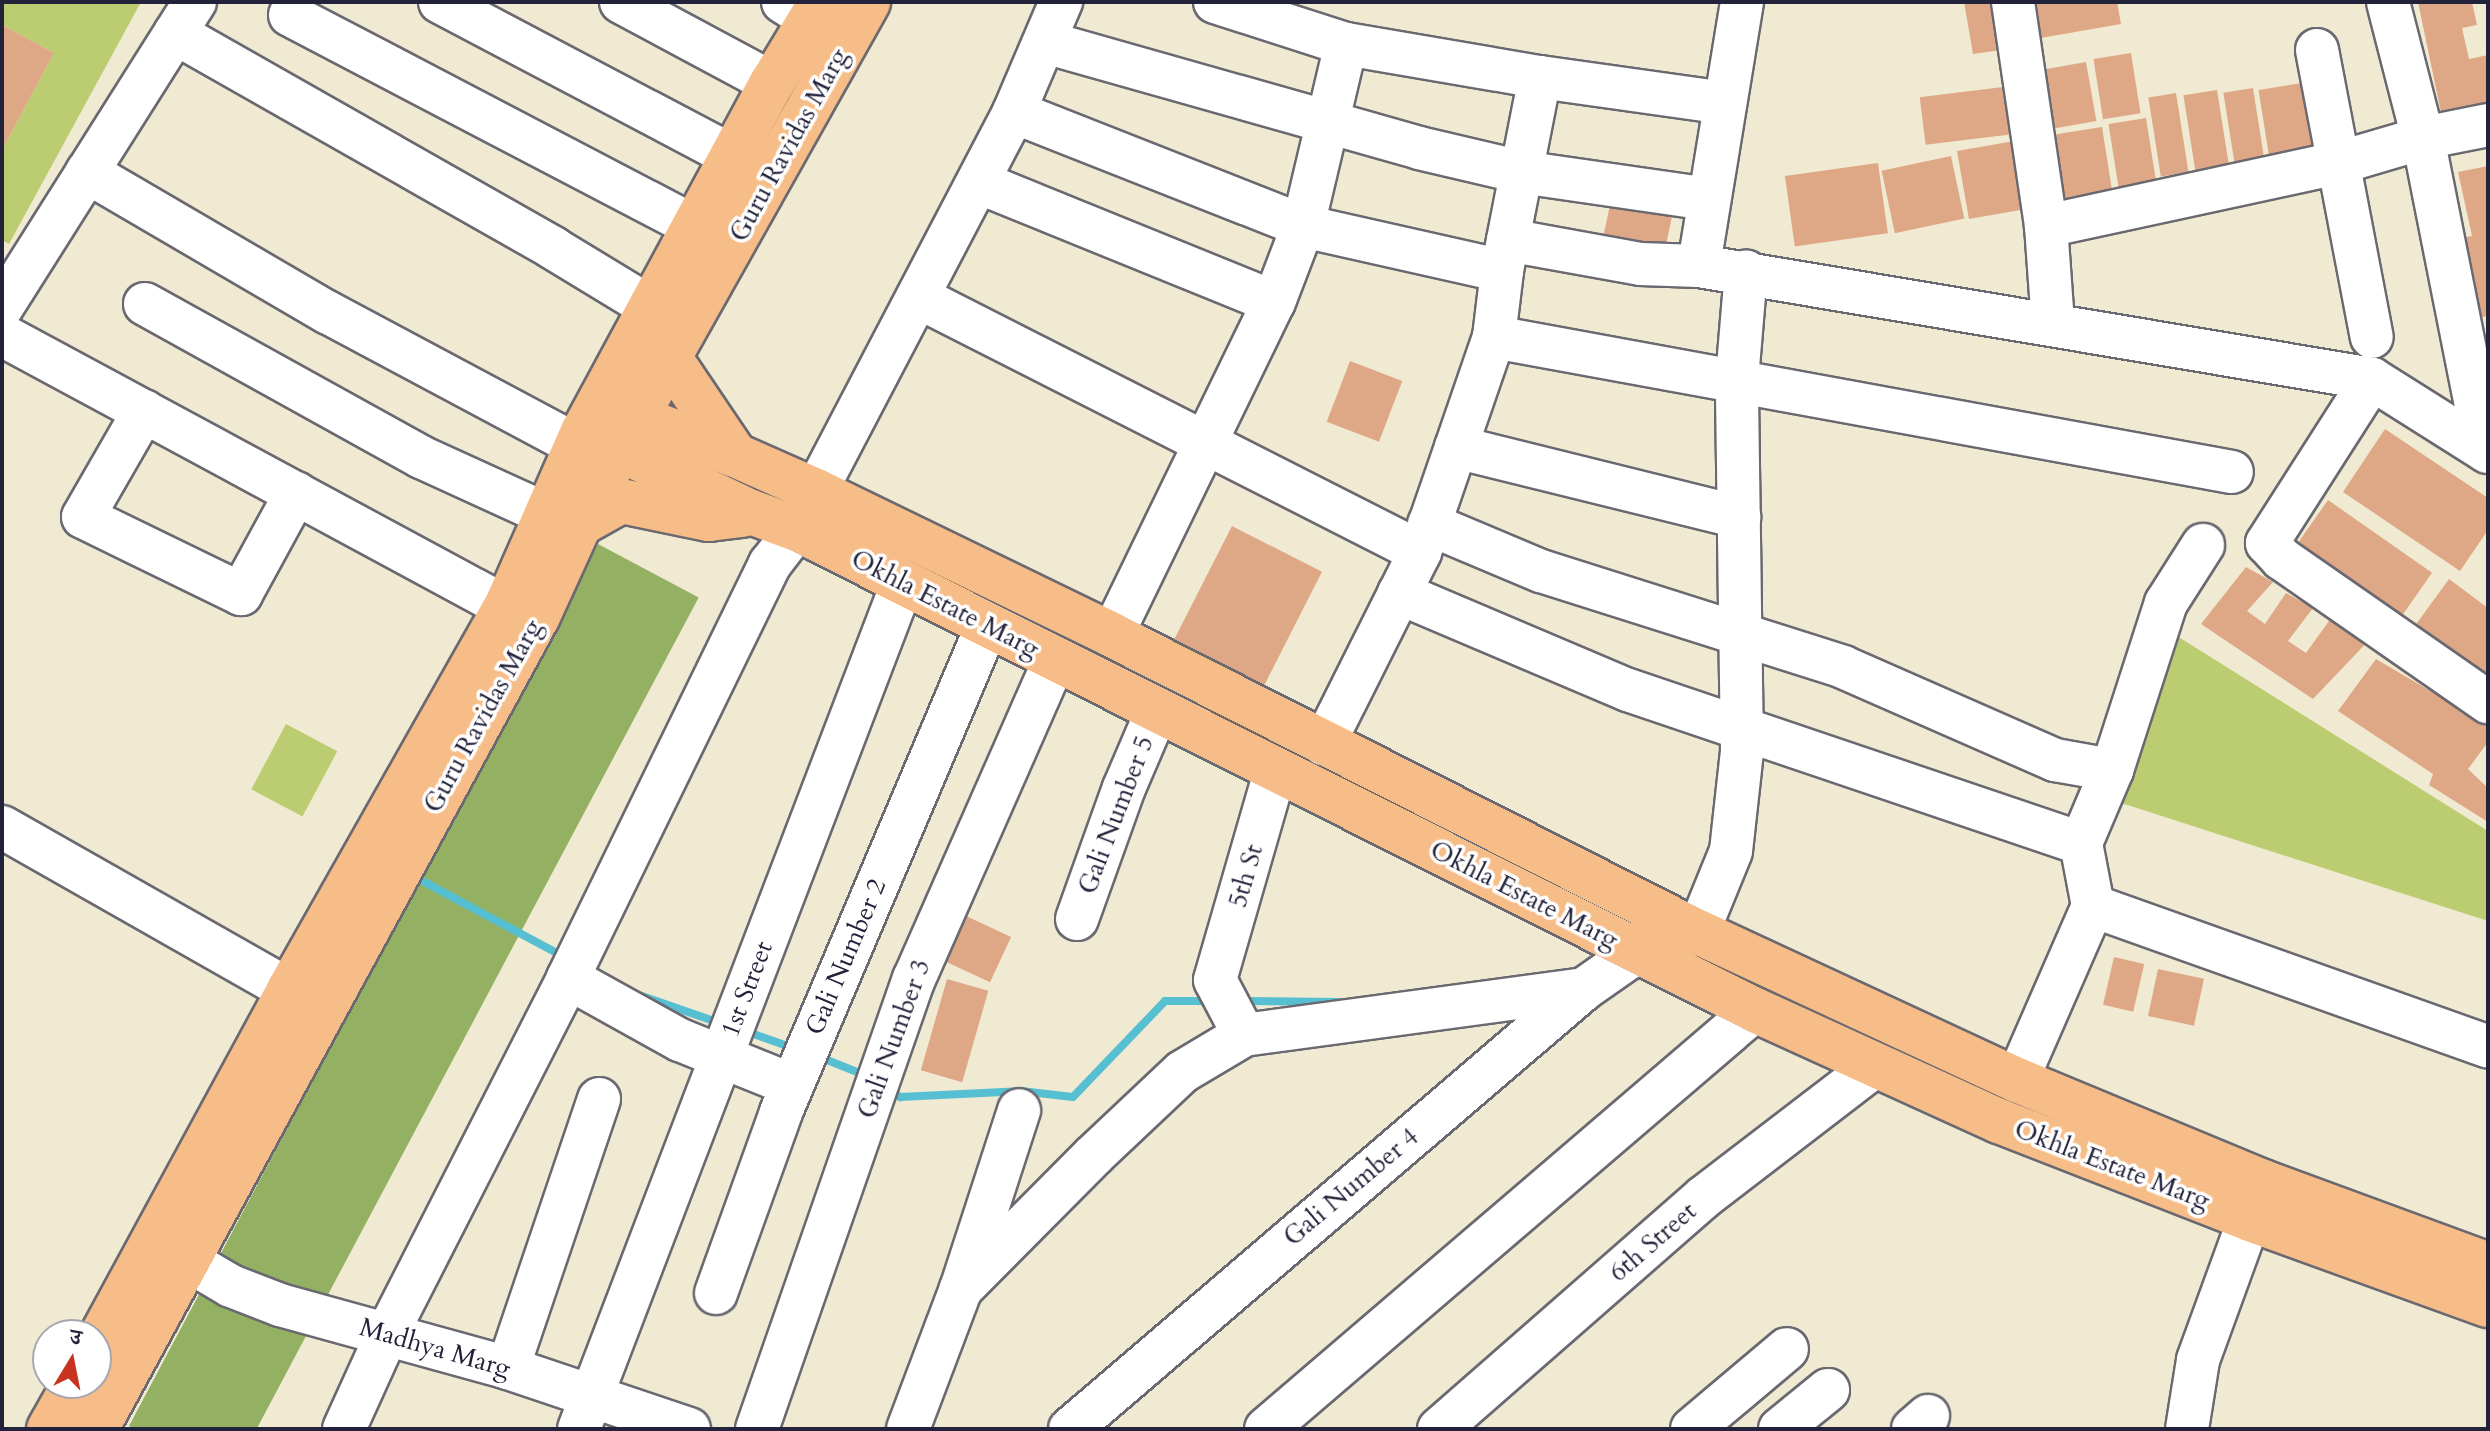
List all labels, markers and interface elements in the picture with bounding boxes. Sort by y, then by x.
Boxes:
street label: Guru Ravidas Marg [723,43,855,247]
street label: Okhla Estate Marg [846,543,1044,665]
street label: Guru Ravidas Marg [417,614,549,818]
street label: Gali Number 5 [1072,732,1160,898]
street label: Okhla Estate Marg [1425,834,1623,956]
street label: 5th St [1222,841,1270,911]
street label: Gali Number 2 [799,874,893,1040]
street label: 1st Street [715,937,779,1041]
street label: Gali Number 3 [851,955,937,1123]
street label: Okhla Estate Marg [2010,1113,2214,1217]
street label: Gali Number 4 [1277,1121,1425,1253]
street label: 6th Street [1603,1196,1703,1288]
street label: Madhya Marg [356,1312,514,1384]
north arrow [32,1319,112,1399]
text: उ [68,1322,84,1353]

